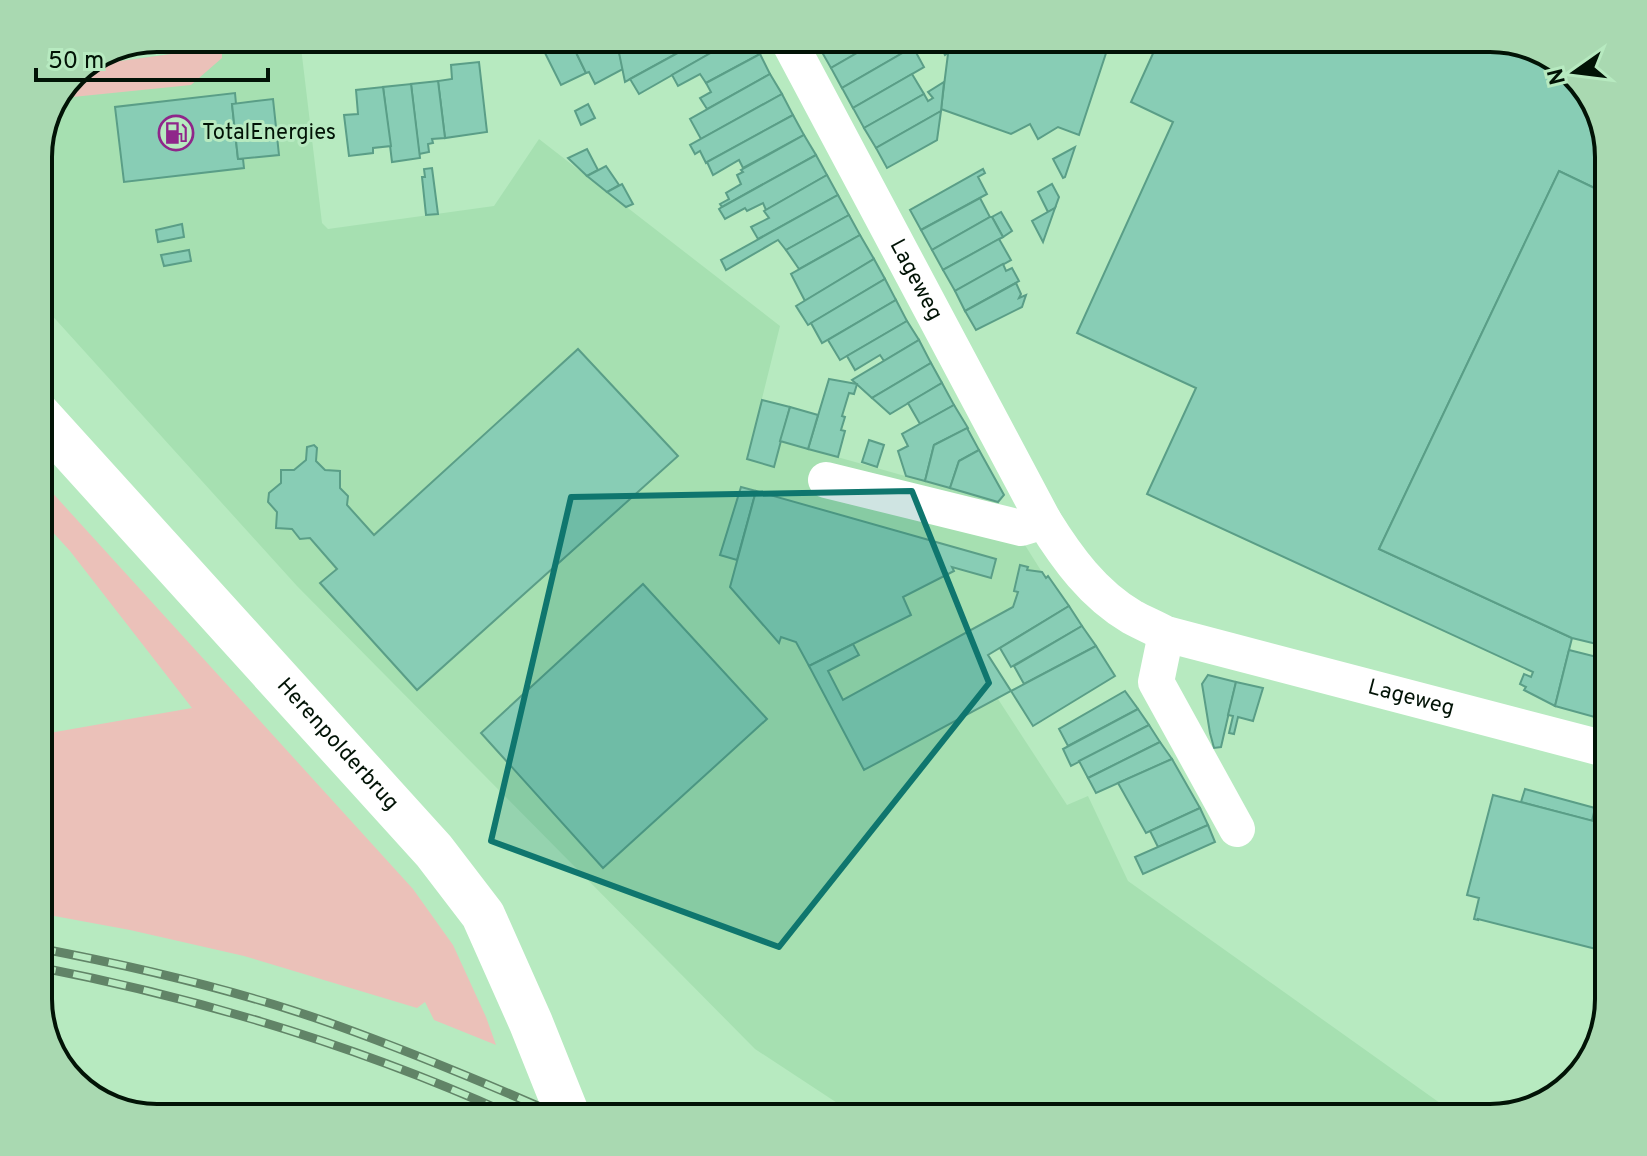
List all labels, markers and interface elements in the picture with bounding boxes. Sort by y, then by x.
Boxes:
scale bar [36,32,268,82]
north arrow [1535,32,1615,112]
text: 50 m [48,47,104,77]
text: N [1543,65,1573,87]
fuel station icon: TotalEnergies [157,114,195,152]
place label: TotalEnergies [202,120,336,147]
street label: Lageweg [883,235,948,325]
street label: Herenpolderbrug [271,673,404,816]
street label: Lageweg [1365,674,1457,722]

